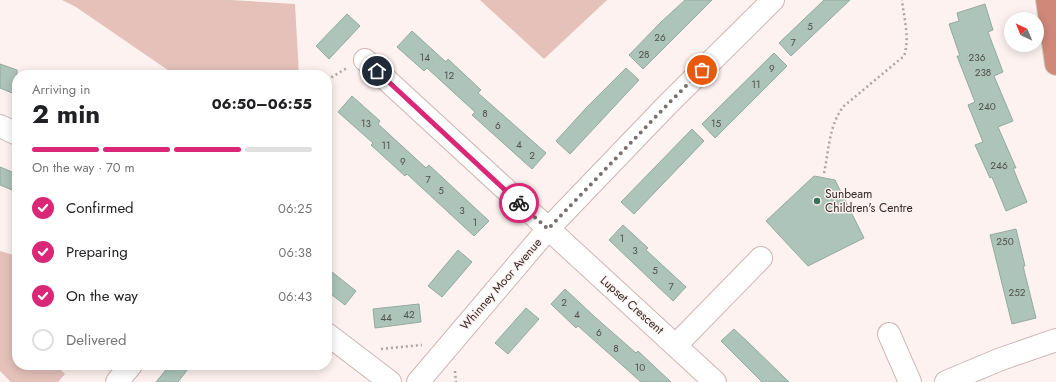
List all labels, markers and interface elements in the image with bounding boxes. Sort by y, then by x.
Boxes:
north arrow [1004,12,1044,52]
map controls [1004,12,1044,52]
house number: 5 [807,19,813,34]
house number: 26 [654,30,666,45]
house number: 7 [790,35,796,50]
house number: 28 [638,47,650,62]
house number: 14 [420,50,430,65]
house number: 236 [969,50,986,65]
pin [685,53,719,87]
pin [360,54,394,88]
icon: bag [691,59,713,81]
icon: home [366,60,388,82]
house number: 9 [769,61,775,76]
house number: 238 [975,65,991,80]
house number: 12 [444,68,454,83]
house number: 11 [752,77,761,92]
text: Arriving in [32,80,90,99]
text: 06:50–06:55 [212,93,312,115]
text: 2 min [32,95,100,133]
house number: 240 [978,99,996,114]
house number: 8 [482,106,488,121]
house number: 13 [361,116,372,131]
house number: 15 [711,116,721,131]
house number: 6 [495,118,501,133]
house number: 4 [516,137,522,152]
house number: 11 [382,138,391,153]
house number: 2 [529,148,535,163]
house number: 9 [400,154,406,169]
text: On the way · 70 m [32,158,135,177]
house number: 246 [990,158,1008,173]
house number: 7 [425,172,431,187]
house number: 5 [438,183,444,198]
courier [499,183,539,223]
place label: Sunbeam Children's Centre [825,185,913,217]
icon: bike [508,192,530,214]
marker: Sunbeam Children's Centre [812,196,822,206]
icon: check [32,197,54,219]
text: Confirmed [66,197,134,219]
text: 06:25 [278,199,312,218]
house number: 3 [459,203,465,218]
house number: 1 [473,215,477,230]
house number: 1 [620,231,624,246]
street label: Whinney Moor Avenue [456,234,546,334]
house number: 250 [996,234,1014,249]
icon: check [32,241,54,263]
text: Preparing [66,241,128,263]
text: 06:38 [279,243,312,262]
house number: 3 [632,243,638,258]
house number: 5 [652,263,658,278]
street label: Lupset Crescent [596,272,668,339]
house number: 7 [668,279,674,294]
icon: check [32,285,54,307]
text: On the way [66,285,138,307]
house number: 252 [1008,285,1026,300]
text: 06:43 [278,287,312,306]
house number: 2 [561,295,567,310]
house number: 42 [403,307,415,322]
house number: 4 [574,307,580,322]
house number: 44 [380,310,392,325]
house number: 6 [596,325,602,340]
text: Delivered [66,329,127,351]
house number: 8 [613,341,619,356]
house number: 10 [635,360,645,375]

